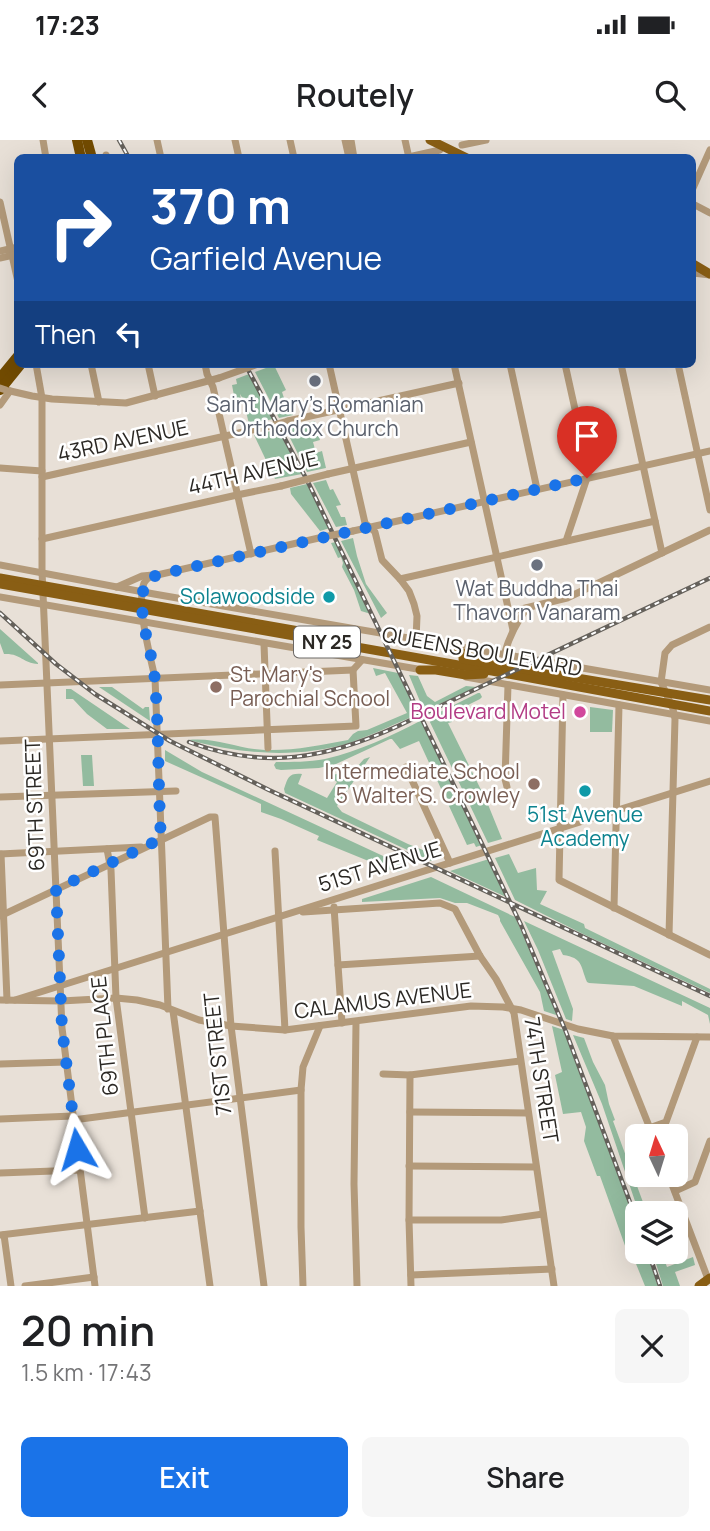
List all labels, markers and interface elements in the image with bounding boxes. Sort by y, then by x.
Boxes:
text: 17:23 [35,7,100,43]
text: Routely [296,73,414,117]
icon: back [21,76,59,114]
icon: search [651,76,689,114]
text: 370 m [150,172,291,239]
icon: right [35,182,126,273]
text: Garfield Avenue [150,236,382,280]
icon: left [110,315,148,353]
text: Then [35,316,96,352]
marker: Saint Mary's Romanian Orthodox Church [307,373,323,389]
place label: Saint Mary's Romanian Orthodox Church [206,390,424,442]
pin [557,406,617,478]
street label: 43RD AVENUE [55,412,191,468]
icon: arrive [568,417,606,455]
street label: 44TH AVENUE [185,443,320,501]
marker: Wat Buddha Thai Thavorn Vanaram [529,557,545,573]
place label: Wat Buddha Thai Thavorn Vanaram [453,574,621,626]
place label: Solawoodside [180,582,315,610]
marker: Solawoodside [321,589,337,605]
street label: QUEENS BOULEVARD [380,620,584,682]
road number: NY 25 [294,626,360,657]
place label: St. Mary's Parochial School [230,660,390,712]
marker: St. Mary's Parochial School [208,679,224,695]
place label: Boulevard Motel [411,697,566,725]
marker: Boulevard Motel [572,704,588,720]
street label: 69TH STREET [18,738,50,872]
place label: Intermediate School 5 Walter S. Crowley [325,757,520,809]
marker: Intermediate School 5 Walter S. Crowley [526,776,542,792]
marker: 51st Avenue Academy [577,783,593,799]
place label: 51st Avenue Academy [527,800,643,852]
street label: 51ST AVENUE [315,834,444,898]
street label: 69TH PLACE [84,975,124,1097]
street label: CALAMUS AVENUE [293,975,473,1025]
street label: 71ST STREET [197,991,237,1117]
street label: 74TH STREET [518,1015,566,1145]
position arrow [40,1112,114,1186]
north arrow [625,1124,688,1186]
map controls [625,1124,688,1264]
button: layers [625,1201,688,1264]
text: 20 min [21,1301,155,1359]
button: close [615,1309,689,1383]
text: 1.5 km · 17:43 [21,1356,152,1388]
button: Exit [21,1437,348,1517]
button: Share [362,1437,689,1517]

